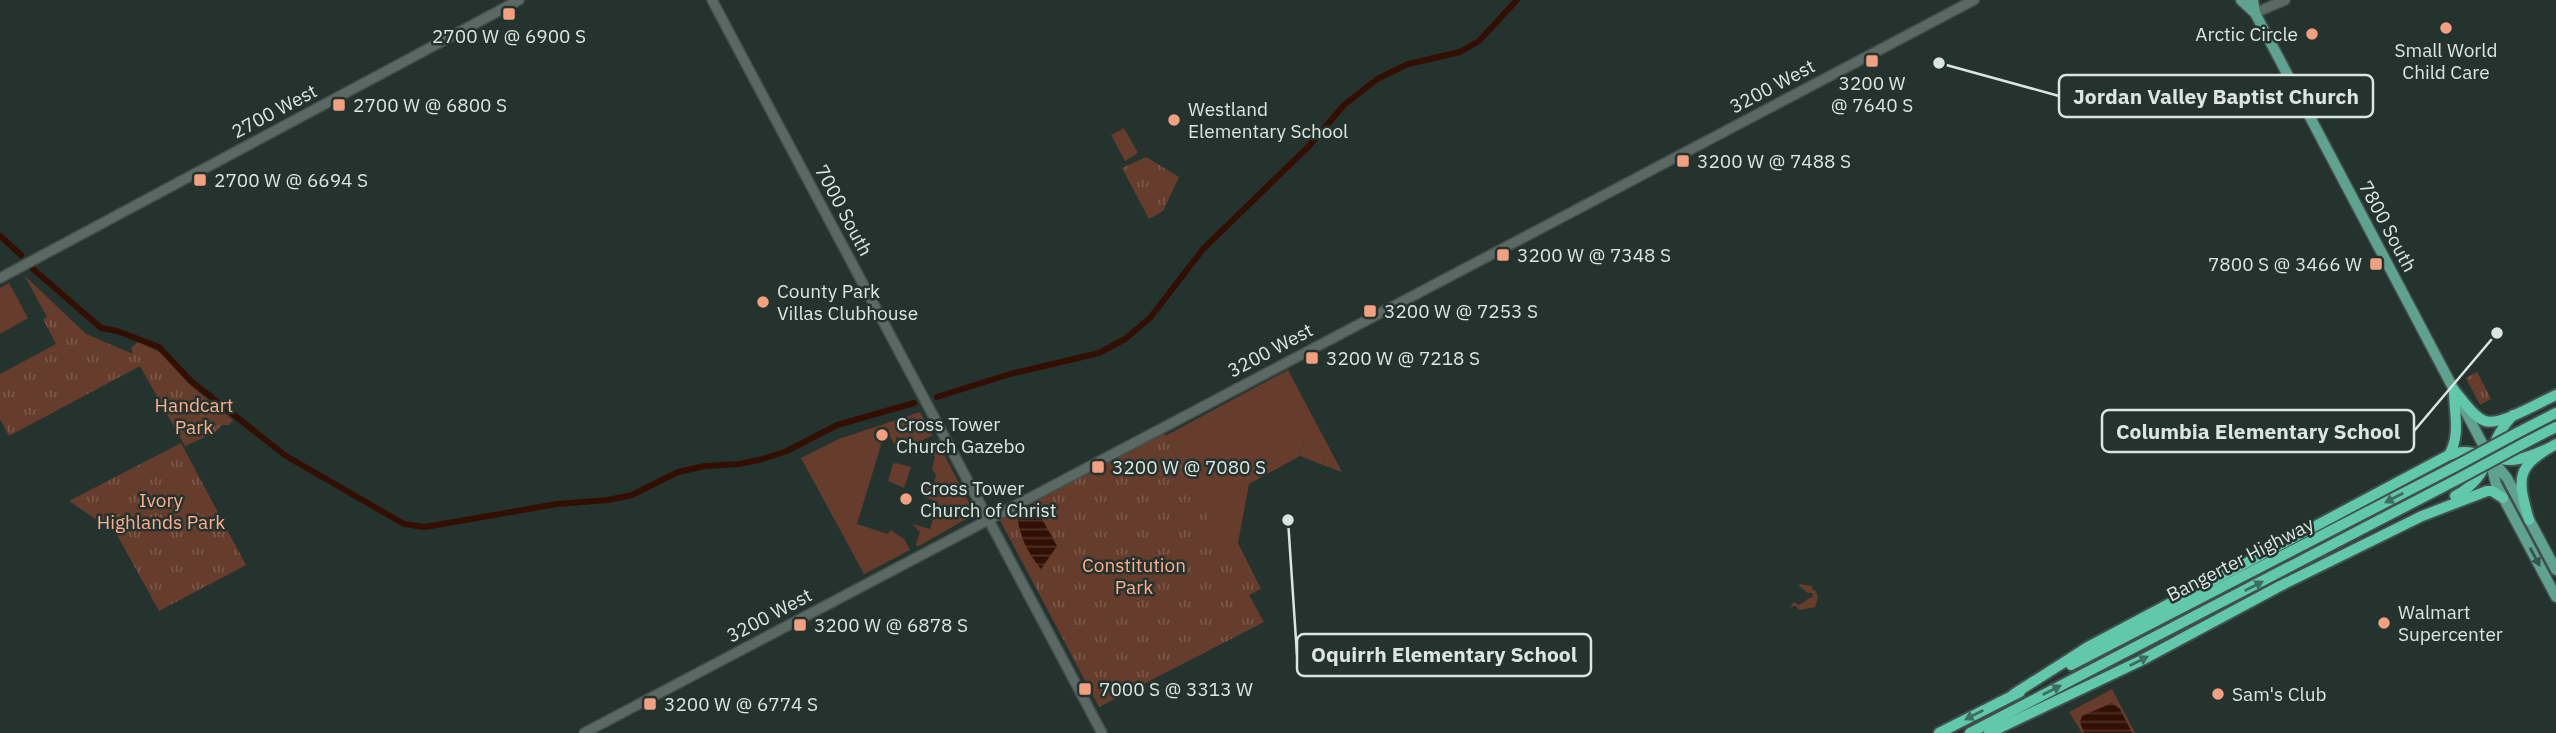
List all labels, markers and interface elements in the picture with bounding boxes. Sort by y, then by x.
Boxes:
marker: 2700 W @ 6900 S [501,6,517,22]
marker: Small World Child Care [2438,20,2454,36]
place label: Arctic Circle [2195,22,2298,46]
place label: 2700 W @ 6900 S [432,24,586,48]
marker: Arctic Circle [2304,26,2320,42]
place label: Small World Child Care [2395,38,2497,84]
marker: 3200 W @ 7640 S [1864,53,1880,69]
street label: 3200 West [1725,54,1819,118]
place label: 3200 W @ 7640 S [1831,71,1913,117]
callout: Jordan Valley Baptist Church [2059,75,2373,117]
street label: 2700 West [227,79,321,143]
text: Jordan Valley Baptist Church [2073,82,2359,110]
place label: 2700 W @ 6800 S [353,93,507,117]
marker: 2700 W @ 6800 S [331,97,347,113]
place label: Westland Elementary School [1188,97,1348,143]
marker: Westland Elementary School [1166,112,1182,128]
place label: 3200 W @ 7488 S [1697,149,1851,173]
marker: 3200 W @ 7488 S [1675,153,1691,169]
street label: 7000 South [810,160,878,260]
place label: 2700 W @ 6694 S [214,168,368,192]
marker: 2700 W @ 6694 S [192,172,208,188]
street label: 7800 South [2354,176,2422,276]
place label: 3200 W @ 7348 S [1517,243,1671,267]
marker: 3200 W @ 7348 S [1495,247,1511,263]
place label: 7800 S @ 3466 W [2208,252,2362,276]
marker: 7800 S @ 3466 W [2368,256,2384,272]
place label: County Park Villas Clubhouse [777,279,918,325]
marker: County Park Villas Clubhouse [755,294,771,310]
place label: 3200 W @ 7253 S [1384,299,1538,323]
marker: 3200 W @ 7253 S [1362,303,1378,319]
street label: 3200 West [1223,318,1317,382]
place label: 3200 W @ 7218 S [1326,346,1480,370]
marker: 3200 W @ 7218 S [1304,350,1320,366]
park label: Handcart Park [155,393,233,439]
callout: Columbia Elementary School [2102,410,2414,452]
place label: Cross Tower Church Gazebo [896,412,1025,458]
text: Columbia Elementary School [2116,417,2400,445]
marker: Cross Tower Church Gazebo [874,427,890,443]
place label: 3200 W @ 7080 S [1112,455,1266,479]
marker: 3200 W @ 7080 S [1090,459,1106,475]
place label: Cross Tower Church of Christ [920,476,1056,522]
park label: Ivory Highlands Park [97,488,225,534]
marker: Cross Tower Church of Christ [898,491,914,507]
one-way arrow [2383,492,2403,504]
street label: Bangerter Highway [2162,511,2318,606]
one-way arrow [2529,547,2540,567]
park label: Constitution Park [1082,553,1186,599]
one-way arrow [2244,580,2264,591]
street label: 3200 West [722,583,816,647]
place label: Walmart Supercenter [2398,600,2503,646]
place label: 3200 W @ 6878 S [814,613,968,637]
marker: Walmart Supercenter [2376,615,2392,631]
marker: 3200 W @ 6878 S [792,617,808,633]
callout: Oquirrh Elementary School [1297,634,1591,676]
text: Oquirrh Elementary School [1311,640,1577,668]
one-way arrow [2129,656,2149,667]
place label: 7000 S @ 3313 W [1099,677,1253,701]
marker: 7000 S @ 3313 W [1077,681,1093,697]
place label: Sam's Club [2232,682,2327,706]
one-way arrow [2042,685,2062,696]
marker: Sam's Club [2210,686,2226,702]
place label: 3200 W @ 6774 S [664,692,818,716]
marker: 3200 W @ 6774 S [642,696,658,712]
one-way arrow [1964,709,1984,721]

